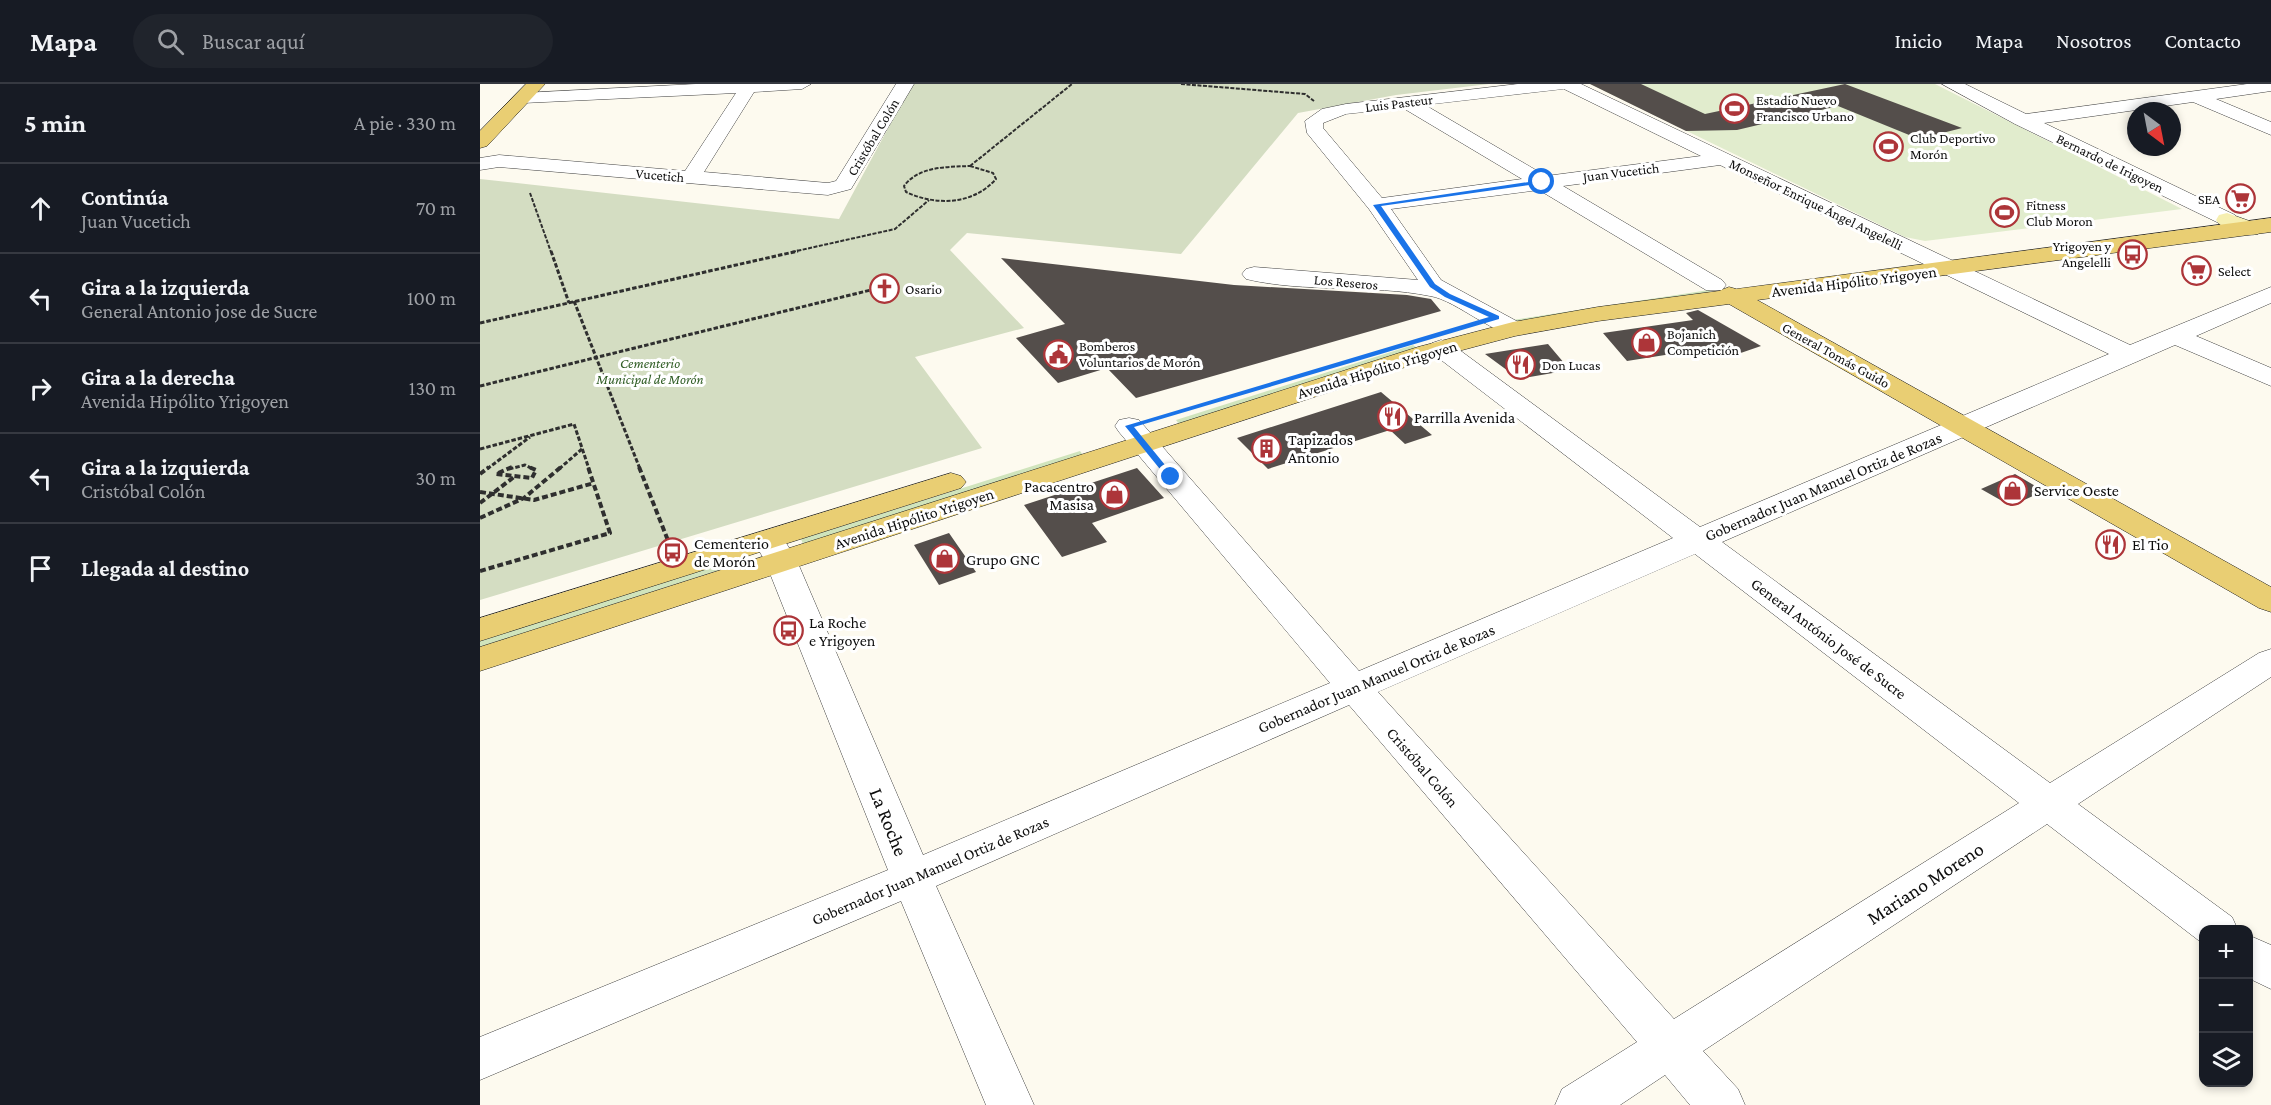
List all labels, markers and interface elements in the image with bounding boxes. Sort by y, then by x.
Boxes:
search box [133,14,553,68]
icon: search [154,25,187,58]
text: Mapa [30,26,97,57]
text: Buscar aquí [202,29,305,54]
text: Inicio [1894,29,1942,53]
text: Mapa [1975,29,2023,53]
text: Nosotros [2056,29,2132,53]
text: Contacto [2165,29,2241,53]
street label: Luis Pasteur [1364,91,1434,115]
sports icon: Estadio Nuevo Francisco Urbano [1719,92,1751,124]
place label: Estadio Nuevo Francisco Urbano [1756,92,1854,124]
street label: Cristóbal Colón [844,95,903,178]
north arrow [2127,102,2181,156]
text: 5 min [24,109,86,138]
text: A pie · 330 m [354,112,456,134]
sports icon: Club Deportivo Morón [1873,130,1905,162]
place label: Club Deportivo Morón [1910,130,1996,162]
street label: Bernardo de Irigoyen [2054,130,2167,196]
street label: Monseñor Enrique Ángel Angelelli [1727,155,1906,253]
street label: Juan Vucetich [1580,159,1661,185]
street label: Vucetich [635,165,685,185]
route start [1528,168,1554,194]
supermarket icon: SEA [2225,183,2257,215]
text: Continúa [81,185,168,210]
place label: SEA [2198,191,2220,207]
icon: ahead [24,192,57,225]
text: 70 m [416,197,456,219]
sports icon: Fitness Club Moron [1989,197,2021,229]
place label: Fitness Club Moron [2026,197,2093,229]
text: Juan Vucetich [81,210,191,232]
place label: Yrigoyen y Angelelli [2053,238,2112,270]
bus stop icon: Yrigoyen y Angelelli [2116,238,2148,270]
supermarket icon: Select [2181,255,2213,287]
street label: Avenida Hipólito Yrigoyen [1770,263,1938,301]
place label: Select [2218,263,2251,279]
street label: Los Reseros [1313,271,1379,293]
church icon: Osario [868,273,900,305]
text: Gira a la izquierda [81,275,250,300]
place label: Osario [905,281,942,297]
icon: left [24,282,57,315]
text: 100 m [407,287,456,309]
text: General Antonio jose de Sucre [81,300,317,322]
street label: General Tomás Guido [1780,319,1893,391]
shop icon: Bojanich Competición [1630,326,1662,358]
place label: Bojanich Competición [1667,326,1740,358]
street label: Avenida Hipólito Yrigoyen [1295,337,1460,403]
public building icon: Bomberos Voluntarios de Morón [1042,338,1074,370]
place label: Bomberos Voluntarios de Morón [1079,338,1201,370]
restaurant icon: Don Lucas [1505,349,1537,381]
park label: Cementerio Municipal de Morón [595,355,704,387]
place label: Don Lucas [1542,357,1601,373]
text: Gira a la derecha [81,365,235,390]
icon: right [24,372,57,405]
text: 130 m [409,377,456,399]
text: Avenida Hipólito Yrigoyen [81,390,289,412]
restaurant icon: Parrilla Avenida [1377,401,1409,433]
place label: Parrilla Avenida [1414,409,1516,426]
street label: Gobernador Juan Manuel Ortiz de Rozas [1702,429,1945,545]
place label: Tapizados Antonio [1288,431,1353,466]
building icon: Tapizados Antonio [1251,432,1283,464]
text: Gira a la izquierda [81,455,250,480]
icon: left [24,462,57,495]
route end [1157,463,1183,489]
text: 30 m [415,467,456,489]
shop icon: Service Oeste [1997,474,2029,506]
place label: Pacacentro Masisa [1024,478,1095,513]
shop icon: Pacacentro Masisa [1099,479,1131,511]
text: Cristóbal Colón [81,480,205,502]
place label: Service Oeste [2034,482,2119,499]
street label: Avenida Hipólito Yrigoyen [832,485,997,553]
restaurant icon: El Tio [2095,528,2127,560]
place label: Cementerio de Morón [694,535,769,570]
bus stop icon: Cementerio de Morón [657,536,689,568]
place label: El Tio [2132,536,2169,553]
shop icon: Grupo GNC [929,543,961,575]
place label: Grupo GNC [966,551,1040,569]
icon: arrive [24,552,57,585]
text: Llegada al destino [81,556,249,581]
street label: General António José de Sucre [1747,575,1910,703]
place label: La Roche e Yrigoyen [809,614,876,650]
bus stop icon: La Roche e Yrigoyen [772,615,804,647]
street label: Gobernador Juan Manuel Ortiz de Rozas [1255,621,1498,737]
street label: Cristóbal Colón [1384,724,1462,811]
street label: La Roche [865,785,913,859]
street label: Gobernador Juan Manuel Ortiz de Rozas [809,813,1052,929]
street label: Mariano Moreno [1863,837,1987,929]
map controls [2199,925,2253,1087]
button: + [2199,925,2253,979]
button: − [2199,979,2253,1033]
button: layers [2199,1033,2253,1087]

